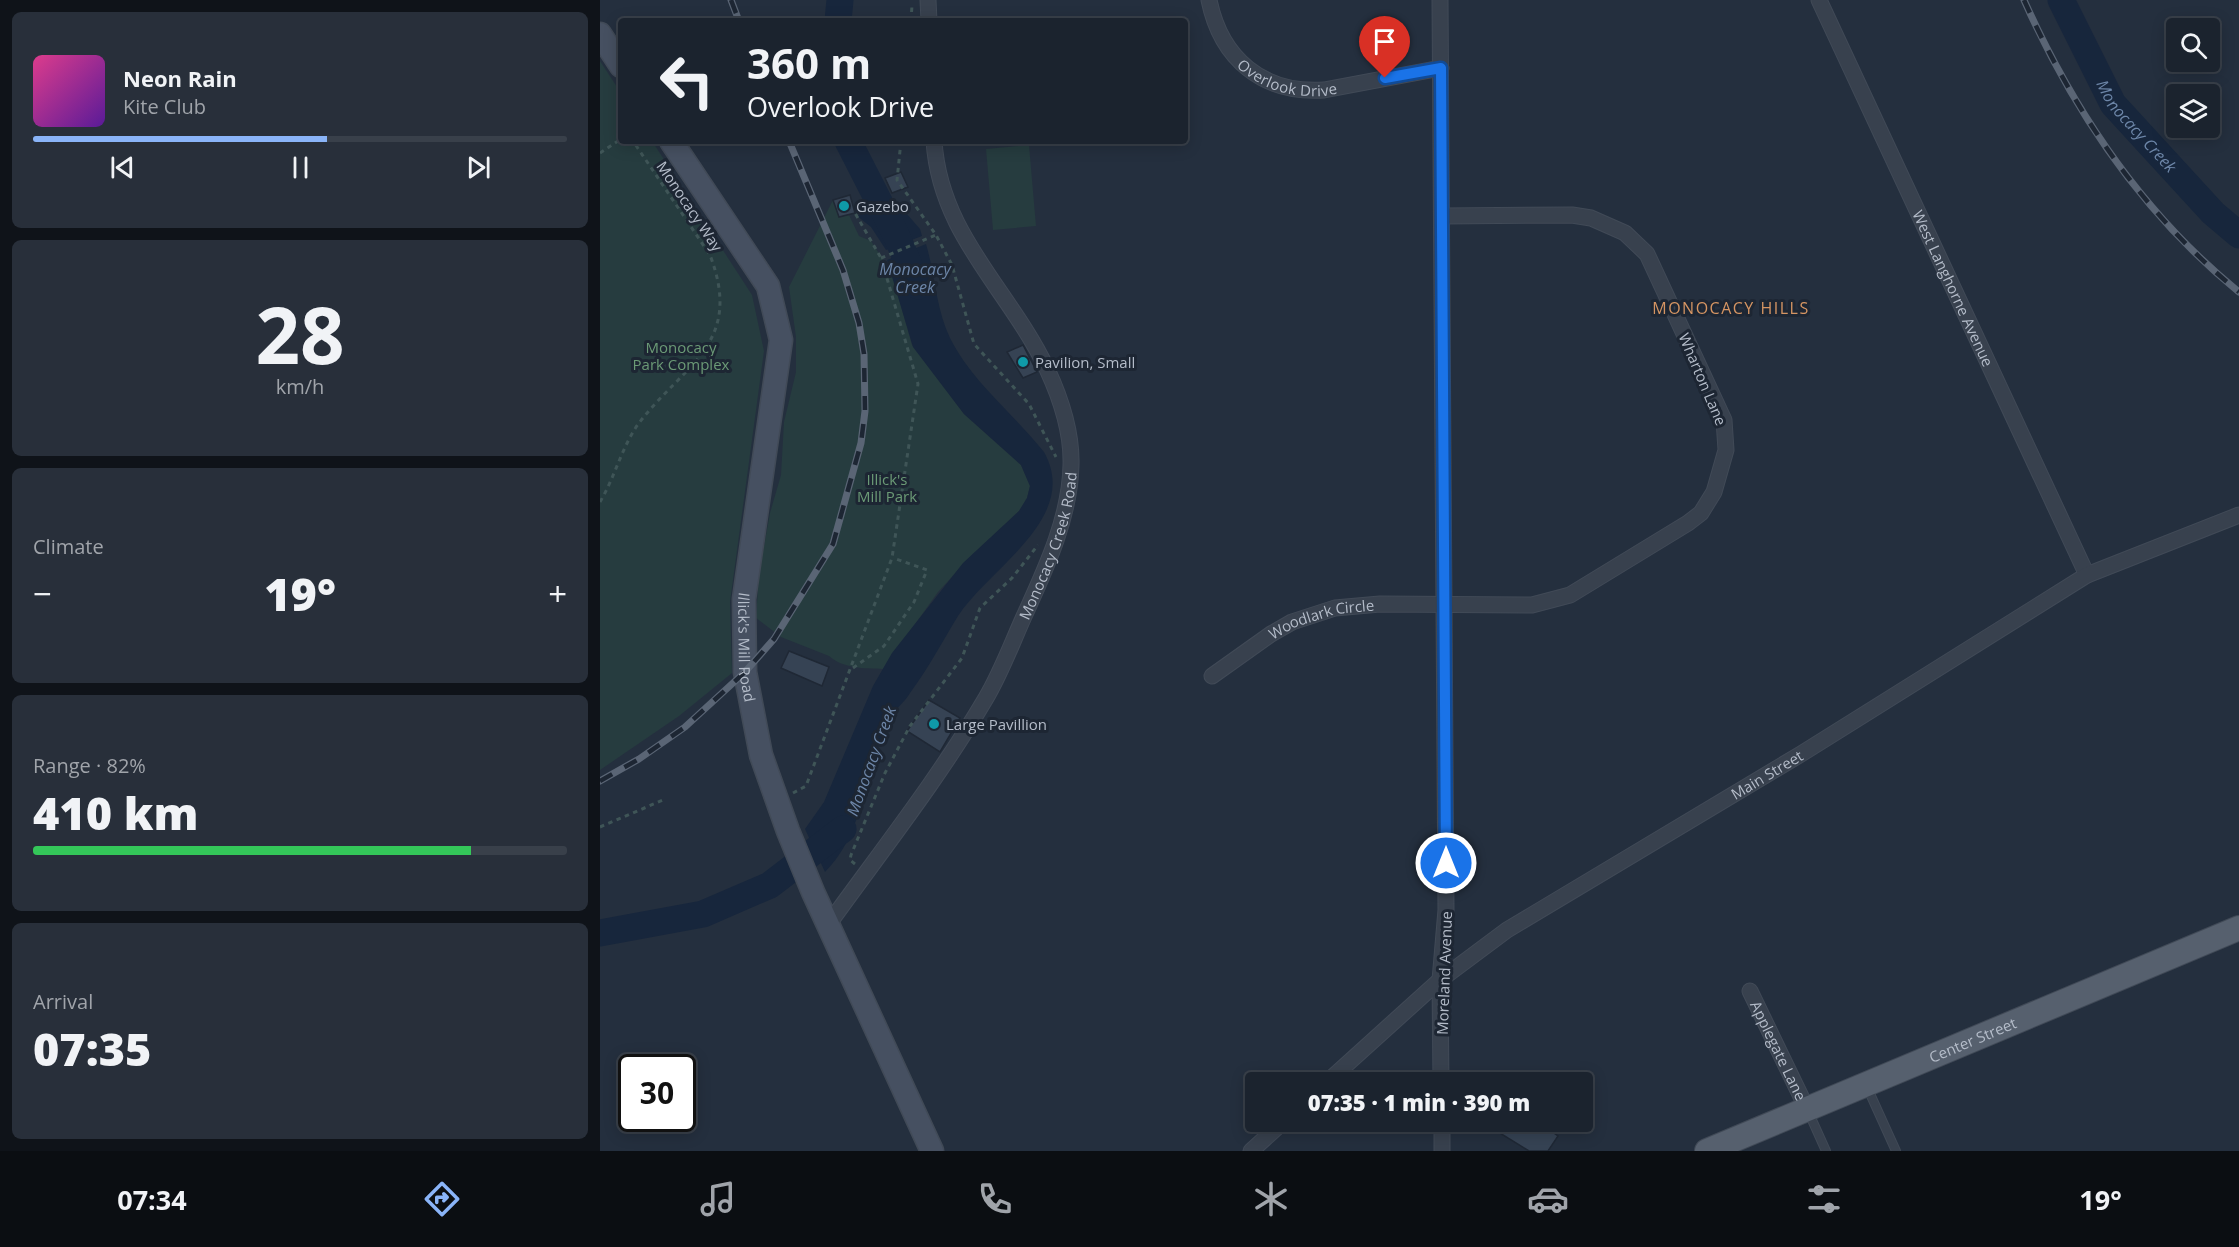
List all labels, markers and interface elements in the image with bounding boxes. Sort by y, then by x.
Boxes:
pin [1359,16,1410,78]
map controls [2166,18,2220,138]
button: search [2166,18,2220,72]
icon: arrive [1368,25,1401,58]
text: 360 m [747,34,871,91]
icon: left [648,42,726,120]
street label: Overlook Drive [1233,54,1339,100]
text: Neon Rain [123,63,237,93]
water label: Monocacy Creek [2092,76,2182,178]
button: layers [2166,84,2220,138]
text: Overlook Drive [747,88,934,125]
text: Kite Club [123,93,206,120]
icon: previous [106,151,139,184]
icon: pause [284,151,317,184]
icon: next [462,151,495,184]
street label: Monocacy Way [652,157,728,255]
place label: Gazebo [856,196,909,216]
marker: Gazebo [837,199,851,213]
street label: West Langhorne Avenue [1908,207,1998,370]
water label: Monocacy Creek [879,258,952,298]
text: 28 [255,281,345,387]
district label: MONOCACY HILLS [1652,297,1810,319]
street label: Wharton Lane [1674,330,1732,428]
park label: Monocacy Park Complex [633,337,730,374]
place label: Pavilion, Small [1035,352,1135,372]
marker: Pavilion, Small [1016,355,1030,369]
text: km/h [276,373,324,400]
park label: Illick's Mill Park [857,469,917,506]
street label: Monocacy Creek Road [1014,471,1081,623]
text: Climate [33,533,104,560]
text: 19° [264,563,336,624]
text: − [33,571,52,616]
text: + [548,571,567,616]
street label: Illick's Mill Road [734,591,761,704]
street label: Woodlark Circle [1265,595,1375,643]
water label: Monocacy Creek [841,702,901,819]
place label: Large Pavillion [946,714,1047,734]
marker: Large Pavillion [927,717,941,731]
street label: Main Street [1727,745,1807,804]
text: Range · 82% [33,752,146,779]
text: 410 km [33,782,198,843]
position arrow [1414,831,1478,895]
street label: Moreland Avenue [1432,911,1456,1035]
text: Arrival [33,988,93,1015]
street label: Applegate Lane [1746,997,1811,1103]
street label: Center Street [1926,1012,2019,1067]
text: 07:35 [33,1018,151,1079]
speed limit sign: 30 [618,1054,696,1132]
text: 07:35 · 1 min · 390 m [1308,1087,1530,1117]
icon: directions [421,1178,463,1220]
icon: music [697,1178,739,1220]
icon: phone [974,1178,1016,1220]
icon: climate [1250,1178,1292,1220]
icon: car [1527,1178,1569,1220]
icon: filters [1803,1178,1845,1220]
text: 07:34 [117,1181,187,1218]
text: 19° [2079,1181,2122,1218]

